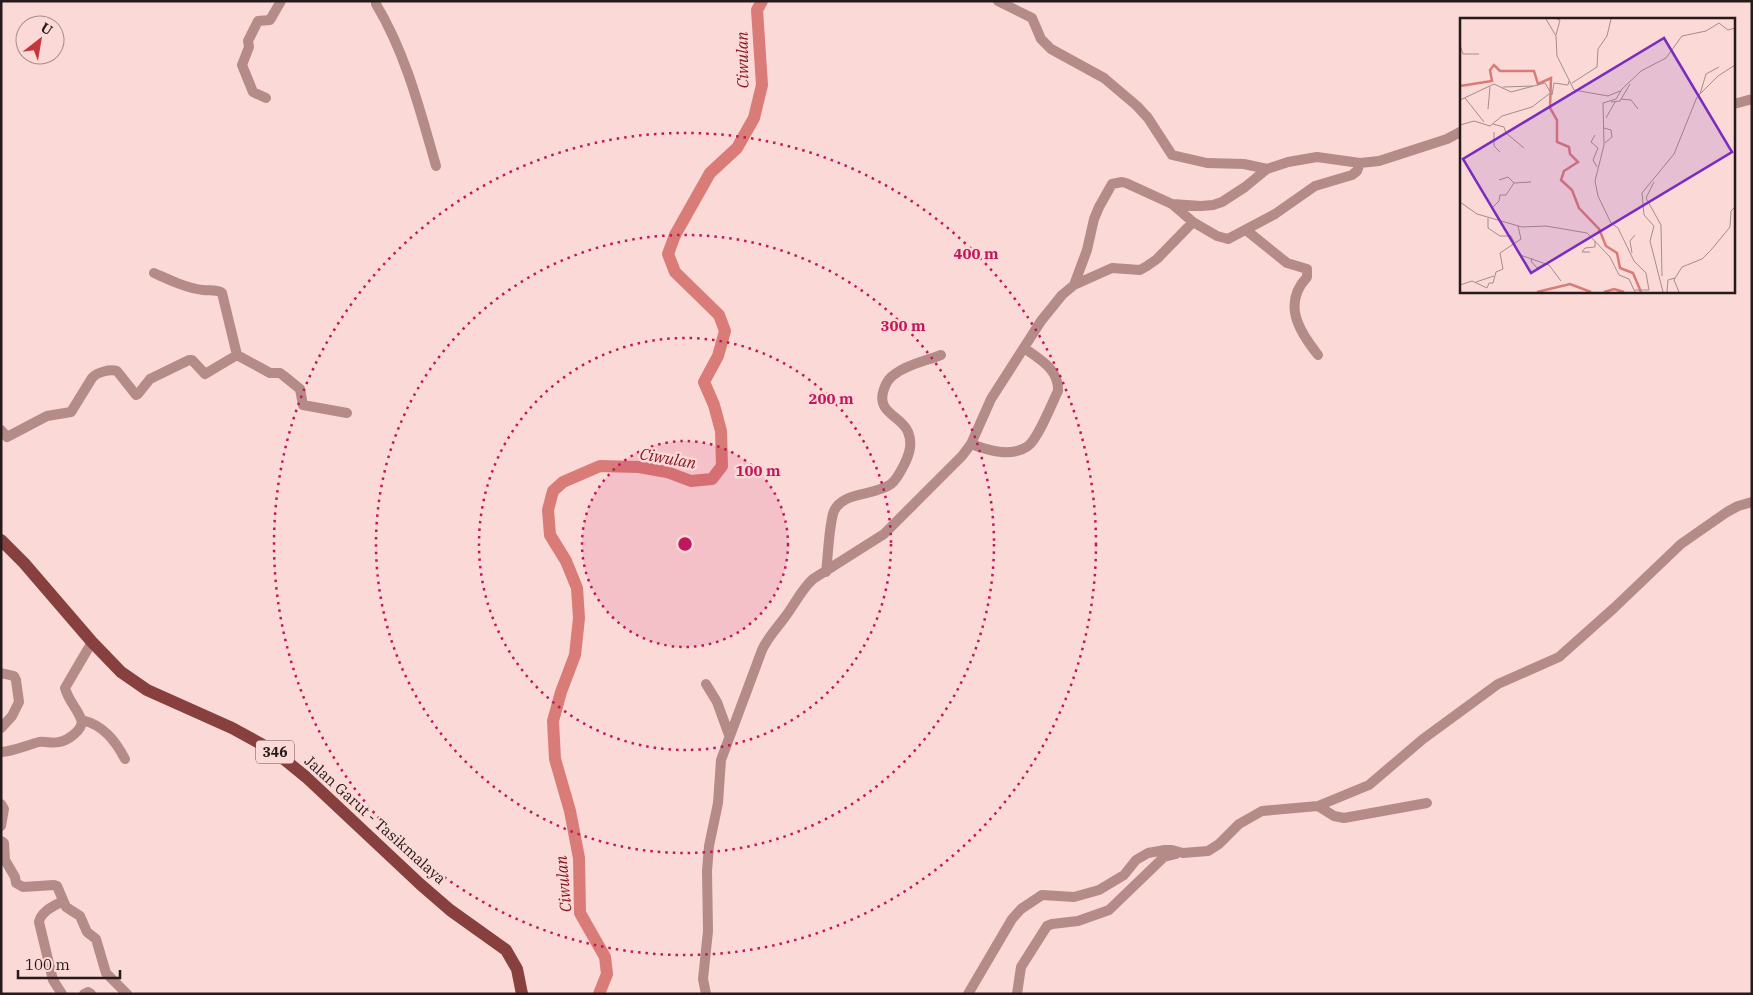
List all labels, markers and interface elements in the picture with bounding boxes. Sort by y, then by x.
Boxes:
north arrow [15,15,65,65]
text: U [37,18,56,39]
inset map [1460,18,1736,292]
water label: Ciwulan [732,31,752,89]
text: 400 m [953,244,999,263]
text: 300 m [880,316,926,335]
text: 200 m [808,389,854,408]
water label: Ciwulan [638,443,698,473]
text: 100 m [735,461,781,480]
centre of rings [676,535,694,553]
road number: 346 [256,740,294,764]
street label: Jalan Garut - Tasikmalaya [301,751,450,888]
water label: Ciwulan [551,855,575,913]
scale bar [18,948,120,980]
text: 100 m [25,955,70,974]

